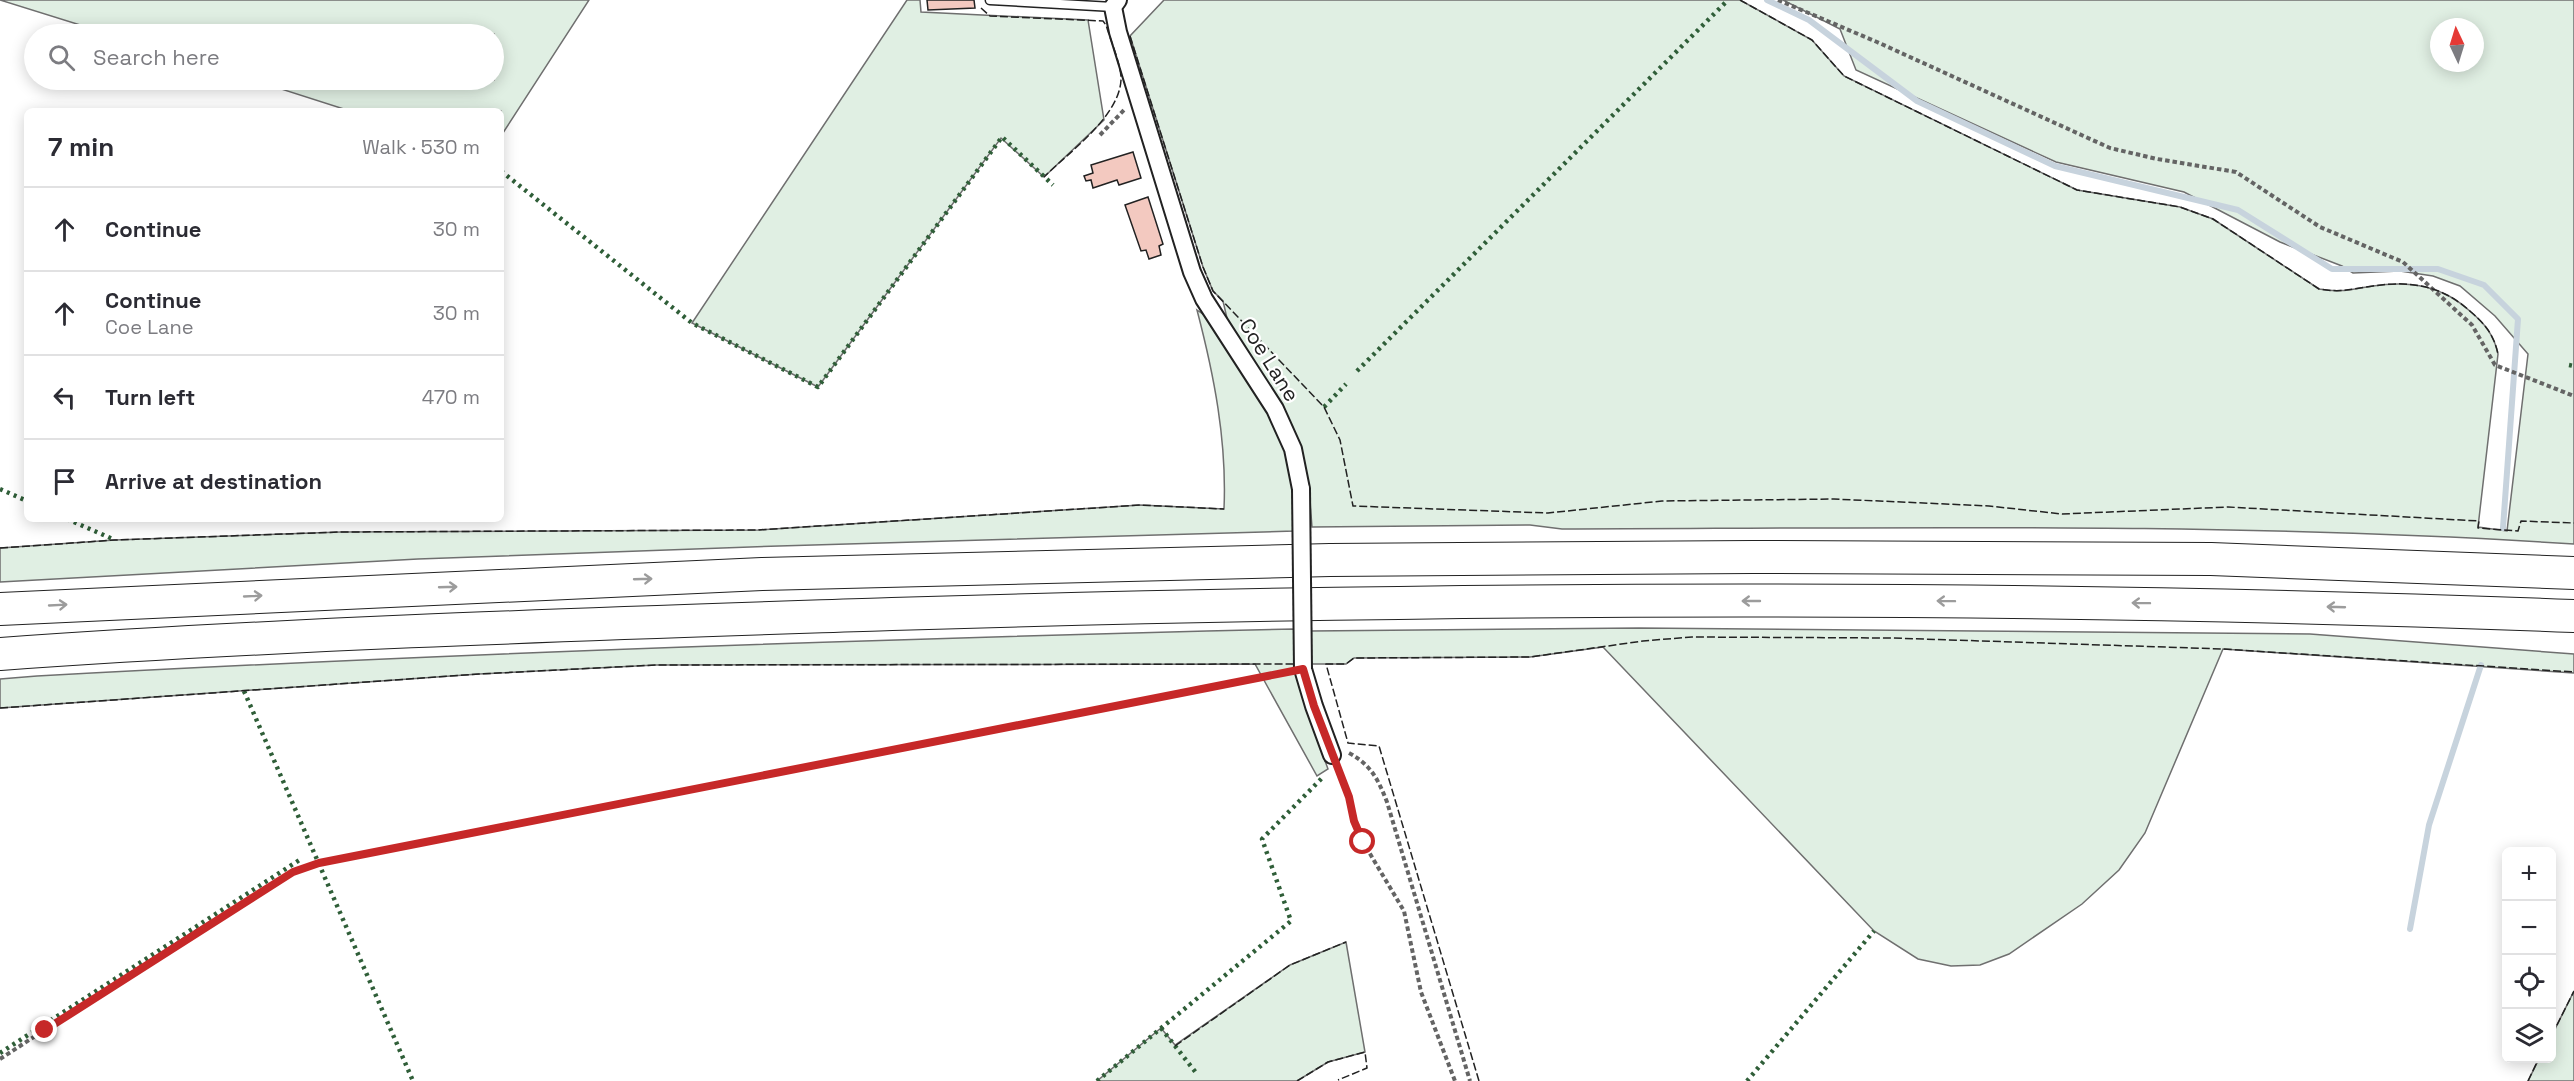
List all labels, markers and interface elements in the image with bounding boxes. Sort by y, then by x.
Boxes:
north arrow [2430,18,2484,72]
search box [24,24,504,90]
icon: search [45,41,78,74]
text: Search here [93,43,220,71]
text: 7 min [48,130,114,164]
text: Walk · 530 m [362,134,480,160]
icon: ahead [48,213,81,246]
text: Continue [105,215,201,243]
text: 30 m [433,216,480,242]
text: Continue [105,286,201,314]
icon: ahead [48,297,81,330]
text: 30 m [433,300,480,326]
street label: Coe Lane [1233,313,1306,406]
text: Coe Lane [105,314,194,340]
icon: left [48,381,81,414]
text: Turn left [105,383,195,411]
text: 470 m [422,384,480,410]
icon: arrive [48,465,81,498]
text: Arrive at destination [105,467,322,495]
one-way arrow [632,574,652,585]
one-way arrow [437,582,457,593]
one-way arrow [243,591,263,602]
one-way arrow [1741,595,1761,607]
one-way arrow [1936,596,1956,607]
one-way arrow [2131,597,2151,609]
one-way arrow [48,600,68,611]
one-way arrow [2326,602,2346,613]
route start [1349,828,1375,854]
map controls [2502,847,2556,1063]
button: + [2502,847,2556,901]
button: − [2502,901,2556,955]
button: locate [2502,955,2556,1009]
button: layers [2502,1009,2556,1063]
route end [31,1016,57,1042]

